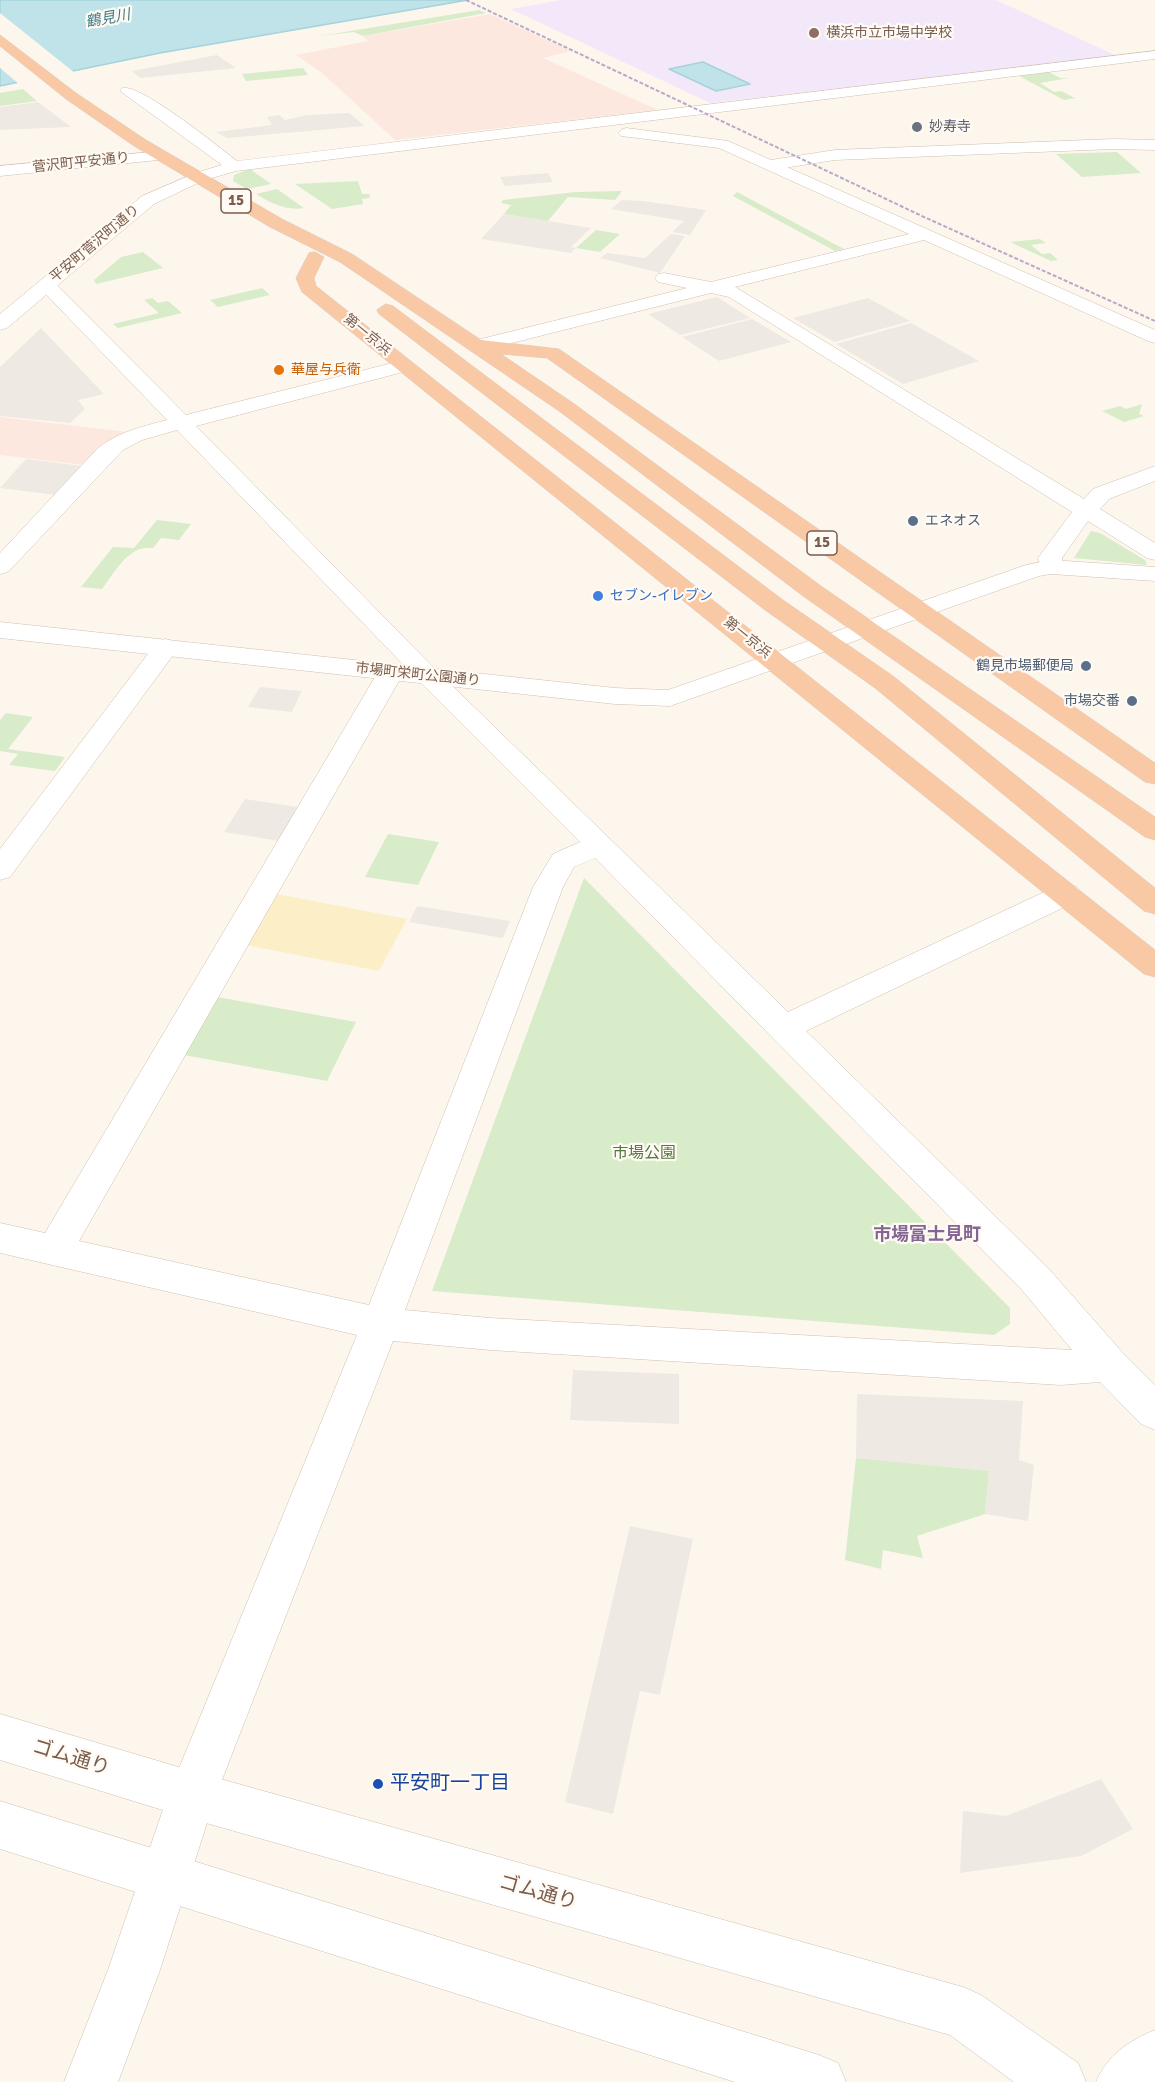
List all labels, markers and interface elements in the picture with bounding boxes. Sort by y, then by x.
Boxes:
water label: 鶴見川 [84,6,132,32]
place label: 横浜市立市場中学校 [826,25,952,41]
marker: 横浜市立市場中学校 [807,26,821,40]
place label: 妙寿寺 [929,119,971,135]
marker: 妙寿寺 [910,120,924,134]
street label: 菅沢町平安通り [31,150,131,176]
road number: 15 [221,189,251,213]
street label: 平安町菅沢町通り [47,202,143,286]
street label: 第一京浜 [340,311,394,359]
place label: 華屋与兵衛 [291,362,361,378]
marker: 華屋与兵衛 [272,363,286,377]
place label: エネオス [925,513,981,529]
marker: エネオス [906,514,920,528]
road number: 15 [807,531,837,555]
place label: セブン-イレブン [610,588,713,604]
marker: セブン-イレブン [591,589,605,603]
street label: 第一京浜 [720,614,774,662]
place label: 鶴見市場郵便局 [976,658,1074,674]
marker: 鶴見市場郵便局 [1079,659,1093,673]
street label: 市場町栄町公園通り [354,660,482,690]
place label: 市場交番 [1064,693,1120,709]
marker: 市場交番 [1125,694,1139,708]
park label: 市場公園 [612,1144,676,1164]
district label: 市場富士見町 [873,1224,981,1246]
street label: ゴム通り [29,1735,113,1781]
place label: 平安町一丁目 [390,1772,510,1796]
marker: 平安町一丁目 [371,1777,385,1791]
street label: ゴム通り [496,1870,580,1916]

